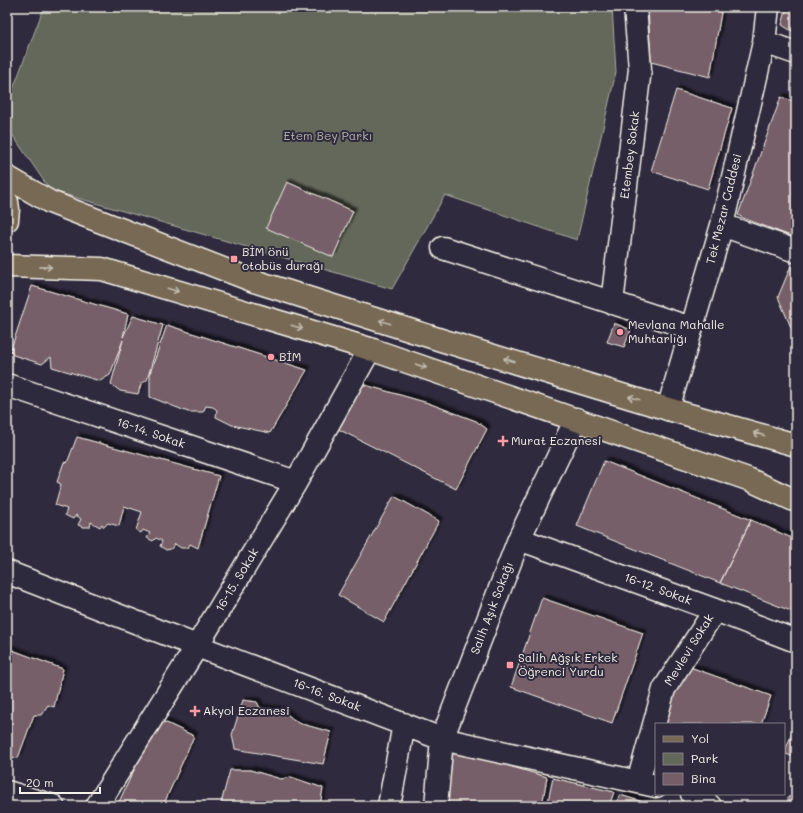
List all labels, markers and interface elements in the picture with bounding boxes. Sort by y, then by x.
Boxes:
street label: Etembey Sokak [616,110,642,200]
park label: Etem Bey Parkı [284,127,372,143]
street label: Tek Mezar Caddesi [702,152,745,266]
place label: BİM önü otobüs durağı [242,243,324,273]
marker: BİM önü otobüs durağı [229,254,239,264]
one-way arrow [39,263,52,271]
one-way arrow [166,287,179,294]
place label: Mevlana Mahalle Muhtarlığı [628,316,725,346]
one-way arrow [379,318,392,325]
one-way arrow [291,324,304,331]
marker: Mevlana Mahalle Muhtarlığı [615,327,625,337]
place label: BİM [279,348,301,364]
marker: BİM [266,352,276,362]
one-way arrow [503,356,516,363]
one-way arrow [415,363,428,370]
one-way arrow [627,394,640,401]
street label: 16-14. Sokak [115,413,188,451]
one-way arrow [752,430,765,438]
place label: Murat Eczanesi [511,432,601,448]
marker: Murat Eczanesi [498,436,508,446]
street label: 16-15. Sokak [211,545,261,614]
street label: Salih Aşık Sokağı [466,559,516,656]
street label: 16-12. Sokak [622,568,695,608]
street label: Mevlevi Sokak [660,611,717,688]
place label: Salih Ağşık Erkek Öğrenci Yurdu [518,649,618,679]
marker: Salih Ağşık Erkek Öğrenci Yurdu [505,660,515,670]
street label: 16-16. Sokak [291,674,364,714]
place label: Akyol Eczanesi [203,702,290,718]
marker: Akyol Eczanesi [190,706,200,716]
legend [655,723,785,795]
text: Yol [691,730,709,746]
text: Park [691,750,718,766]
scale bar [20,769,100,795]
text: Bina [691,770,716,786]
text: 20 m [26,774,54,790]

